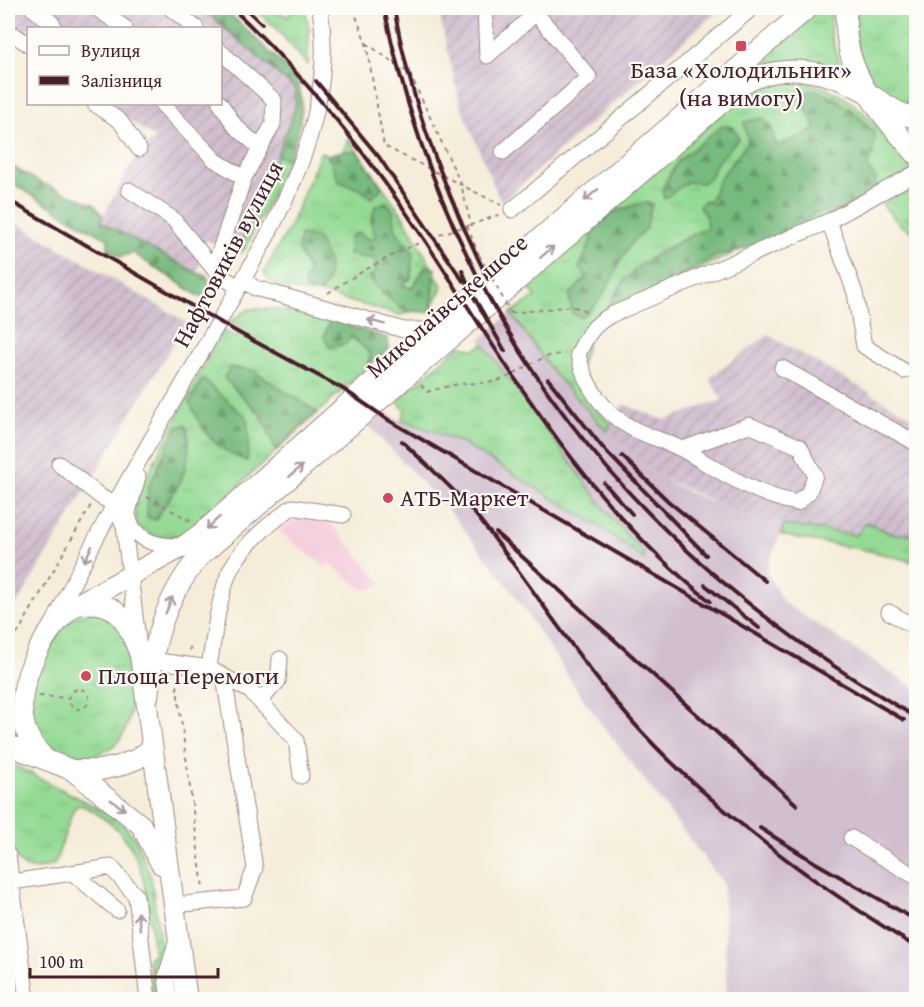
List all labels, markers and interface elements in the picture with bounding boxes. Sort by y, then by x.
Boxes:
legend [27,27,222,105]
text: Вулиця [81,37,140,64]
marker: База «Холодильник» (на вимогу) [734,39,748,53]
place label: База «Холодильник» (на вимогу) [630,52,852,115]
text: Залізниця [81,67,162,94]
street label: Нафтовиків вулиця [164,154,292,353]
one-way arrow [584,188,599,202]
street label: Миколаївське шосе [358,225,535,386]
one-way arrow [539,246,555,259]
one-way arrow [366,316,385,327]
one-way arrow [288,464,303,478]
place label: АТБ-Маркет [400,480,529,515]
marker: АТБ-Маркет [381,491,395,505]
one-way arrow [206,516,221,530]
one-way arrow [82,544,93,562]
one-way arrow [164,596,175,615]
place label: Площа Перемоги [98,658,279,693]
marker: Площа Перемоги [79,669,93,683]
one-way arrow [110,799,126,811]
one-way arrow [133,911,144,931]
scale bar [30,941,218,979]
text: 100 m [39,948,84,975]

